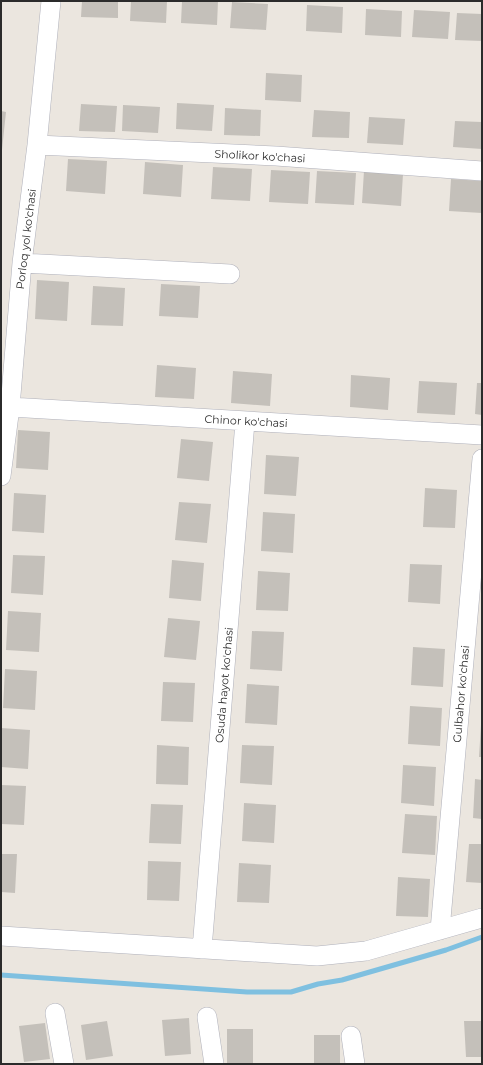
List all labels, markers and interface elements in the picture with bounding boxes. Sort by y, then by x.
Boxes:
street label: Sholikor ko'chasi [214,147,306,165]
street label: Porloq yol ko'chasi [13,188,39,290]
street label: Chinor ko'chasi [204,412,288,430]
street label: Osuda hayot ko'chasi [212,627,236,743]
street label: Gulbahor ko'chasi [450,645,472,743]

